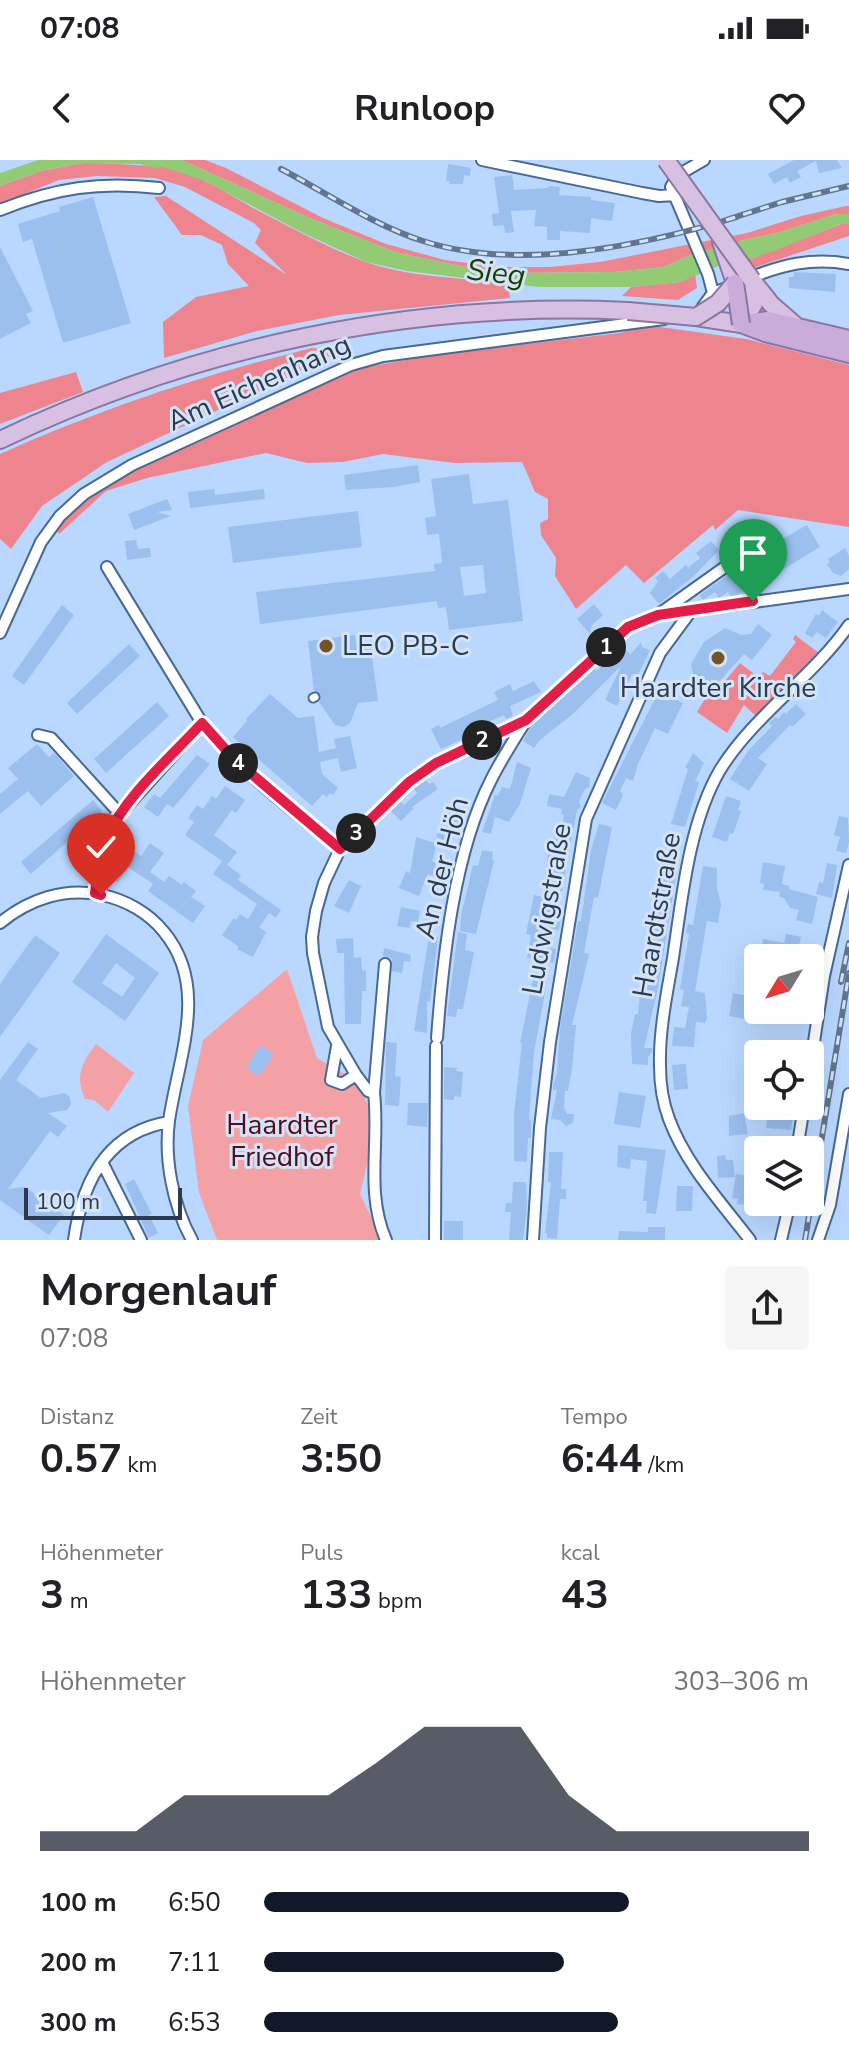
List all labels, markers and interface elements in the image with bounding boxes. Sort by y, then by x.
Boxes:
text: 07:08 [40,8,119,49]
text: Runloop [354,84,495,133]
icon: back [40,86,84,130]
icon: heart [765,86,809,130]
water label: Sieg [465,250,527,296]
street label: Am Eichenhang [161,326,357,440]
pin [719,519,787,601]
icon: arrive [731,531,775,575]
place label: LEO PB-C [342,627,470,665]
pin: 1 [586,627,626,667]
text: 1 [599,632,613,662]
marker: LEO PB-C [317,637,335,655]
marker: Haardter Kirche [709,649,727,667]
place label: Haardter Kirche [620,669,816,707]
pin: 2 [462,720,502,760]
text: 2 [475,725,489,755]
pin: 4 [218,743,258,783]
text: 4 [231,748,245,778]
street label: An der Höh [406,793,478,943]
pin [67,813,135,895]
pin: 3 [336,813,376,853]
text: 3 [349,818,363,848]
street label: Ludwigstraße [513,820,581,998]
icon: check [79,825,123,869]
street label: Haardtstraße [624,830,690,1000]
north arrow [744,944,824,1024]
map controls [744,944,824,1216]
button: locate [744,1040,824,1120]
park label: Haardter Friedhof [226,1106,338,1176]
button: layers [744,1136,824,1216]
scale bar [24,1184,182,1220]
text: 100 m [36,1187,100,1217]
text: Morgenlauf [40,1261,276,1321]
button: share [725,1266,809,1350]
text: 07:08 [40,1321,108,1356]
text: Distanz [40,1402,114,1432]
text: Zeit [300,1402,337,1432]
text: Tempo [561,1402,628,1432]
text: 0.57 [40,1432,122,1486]
text: 3:50 [300,1432,382,1486]
text: 6:44 [561,1432,643,1486]
text: km [122,1450,157,1480]
text: /km [643,1450,684,1480]
text: Höhenmeter [40,1538,163,1568]
text: Puls [300,1538,343,1568]
text: kcal [561,1538,600,1568]
text: 3 [40,1568,64,1622]
text: 133 [300,1568,372,1622]
text: 43 [561,1568,609,1622]
text: m [64,1586,89,1616]
text: bpm [372,1586,422,1616]
text: Höhenmeter [40,1664,186,1699]
text: 303–306 m [673,1664,809,1699]
text: 100 m [40,1885,117,1920]
text: 6:50 [168,1885,221,1920]
text: 200 m [40,1945,117,1980]
text: 7:11 [168,1945,221,1980]
text: 300 m [40,2005,117,2040]
text: 6:53 [168,2005,221,2040]

